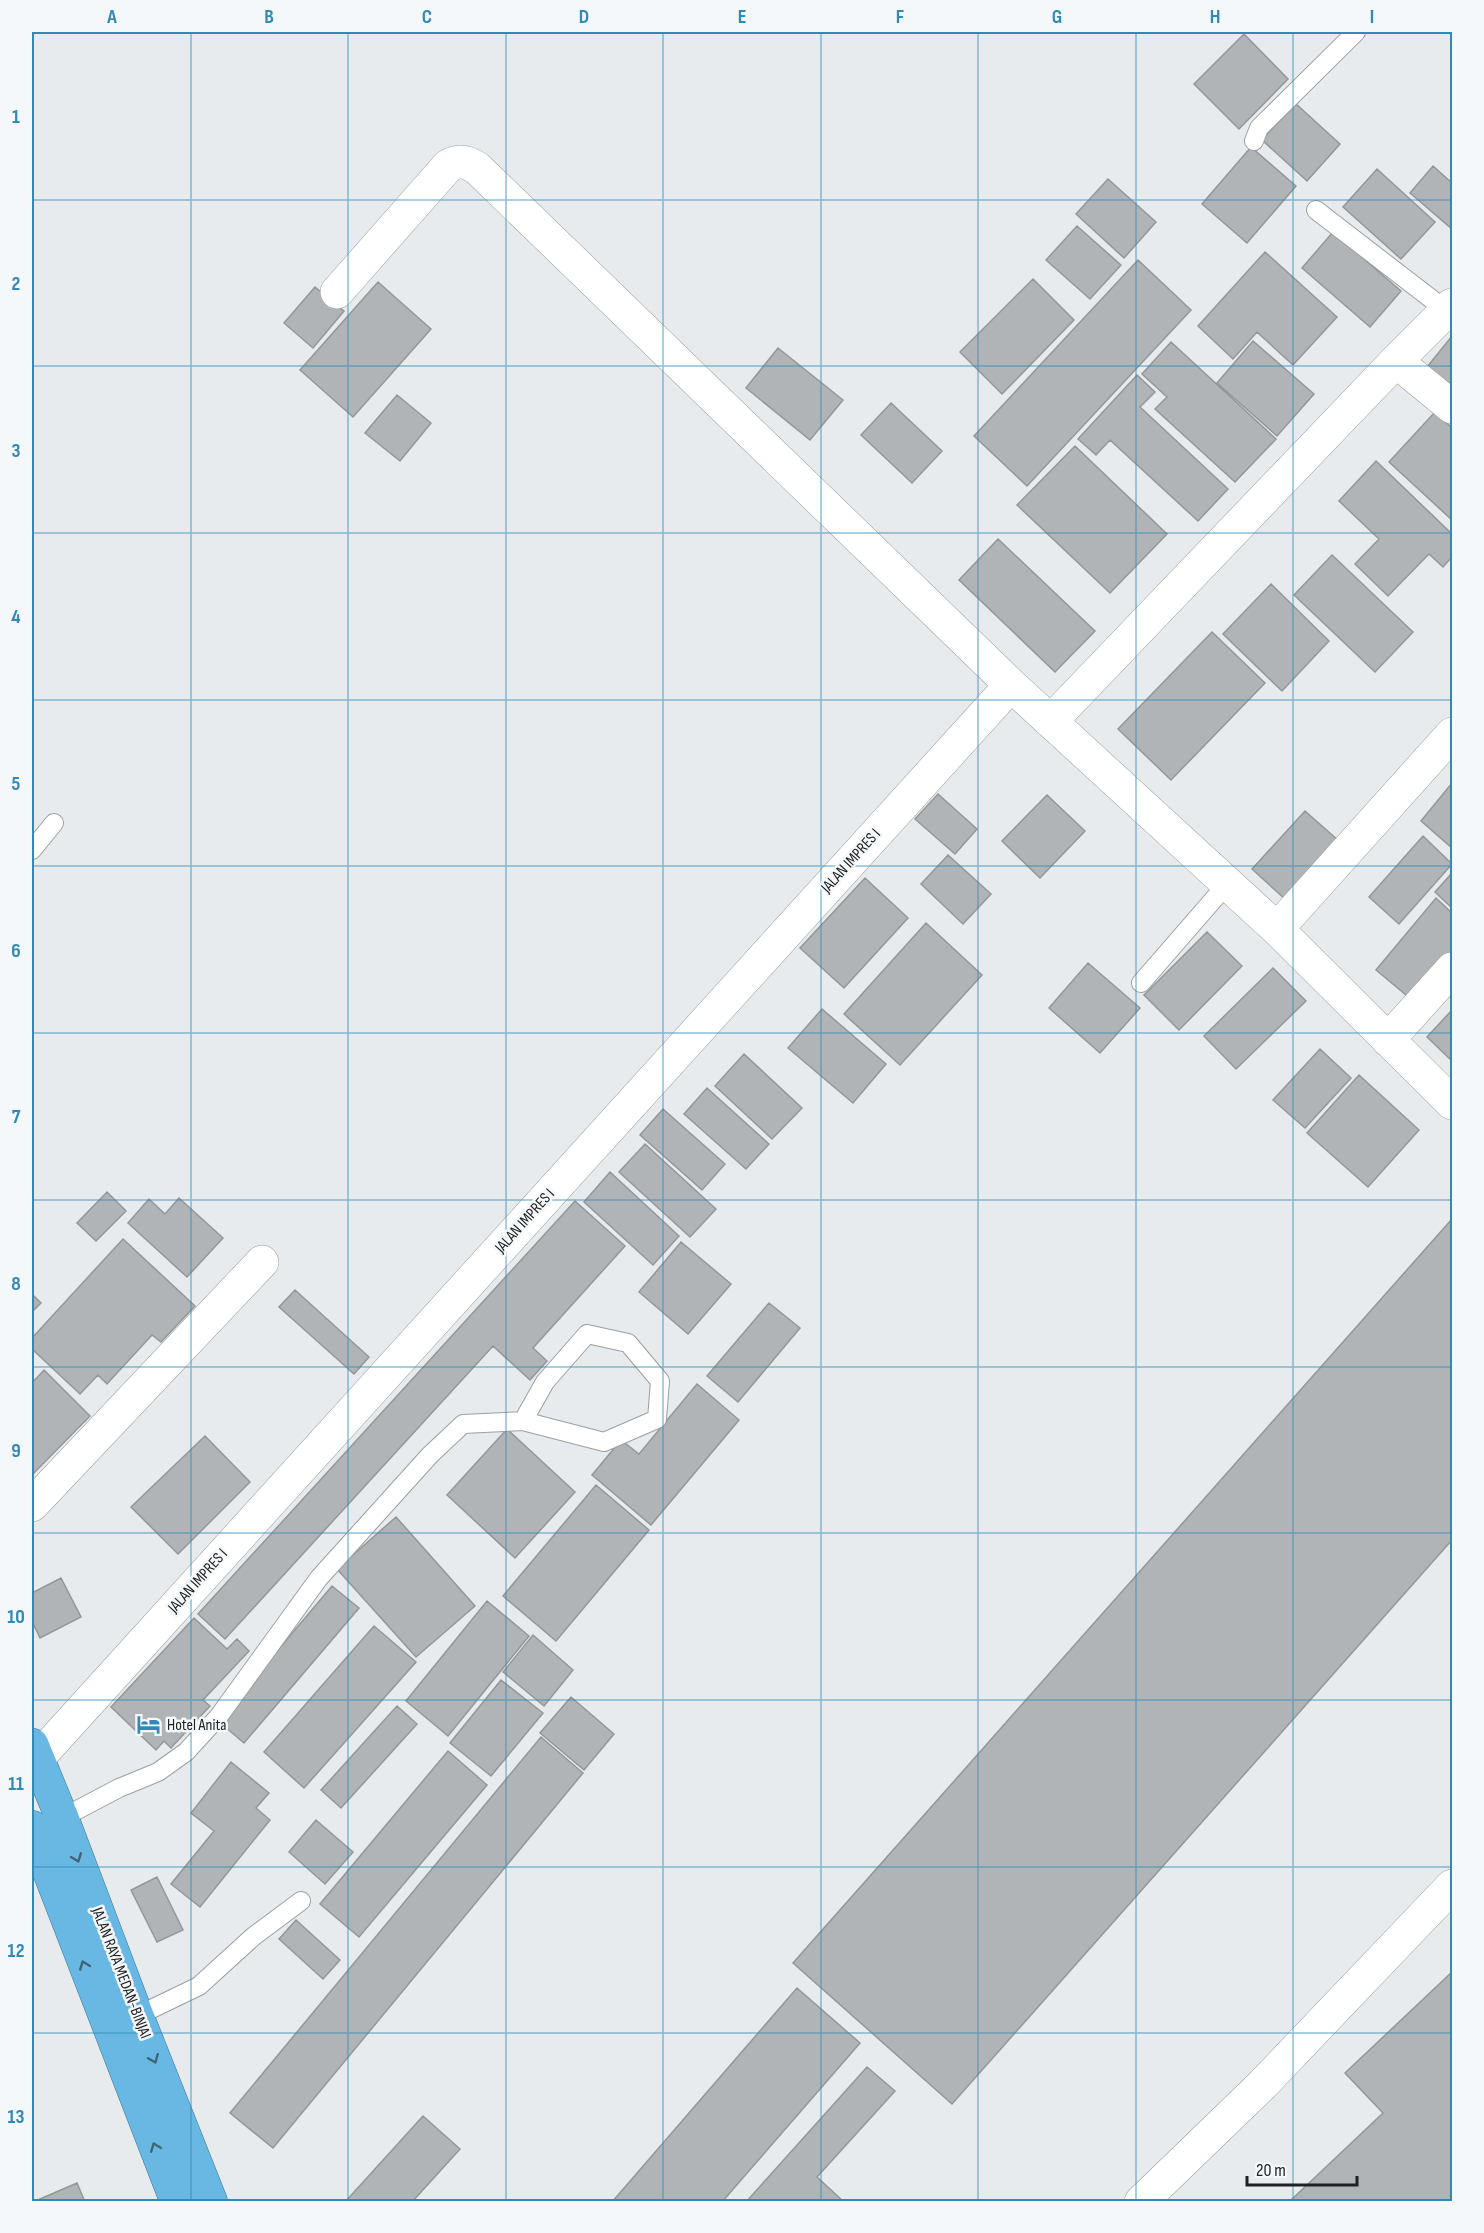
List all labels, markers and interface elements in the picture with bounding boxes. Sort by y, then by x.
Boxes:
text: A [106,5,117,29]
text: B [264,5,274,29]
text: C [422,5,432,29]
text: D [579,5,589,29]
text: E [738,5,746,29]
text: F [896,5,904,29]
text: G [1052,5,1062,29]
text: H [1210,5,1220,29]
text: I [1370,5,1374,29]
text: 1 [12,105,20,129]
text: 2 [12,272,20,296]
text: 3 [12,439,21,463]
text: 4 [11,605,21,629]
text: 5 [12,772,21,796]
street label: JALAN IMPRES I [817,825,885,898]
text: 6 [11,939,21,963]
text: 7 [12,1105,21,1129]
street label: JALAN IMPRES I [491,1185,559,1258]
text: 8 [11,1272,21,1296]
text: 9 [11,1439,21,1463]
street label: JALAN IMPRES I [164,1545,232,1618]
text: 10 [7,1605,25,1629]
hotel icon: Hotel Anita [136,1712,162,1738]
place label: Hotel Anita [167,1716,226,1735]
text: 11 [8,1772,24,1796]
one-way arrow [70,1852,83,1862]
street label: JALAN RAYA MEDAN-BINJAI [87,1904,155,2041]
text: 12 [8,1939,24,1963]
one-way arrow [79,1961,92,1971]
one-way arrow [147,2053,159,2064]
text: 13 [8,2105,24,2129]
one-way arrow [150,2142,162,2153]
scale bar [1247,2149,1356,2187]
text: 20 m [1256,2160,1286,2181]

